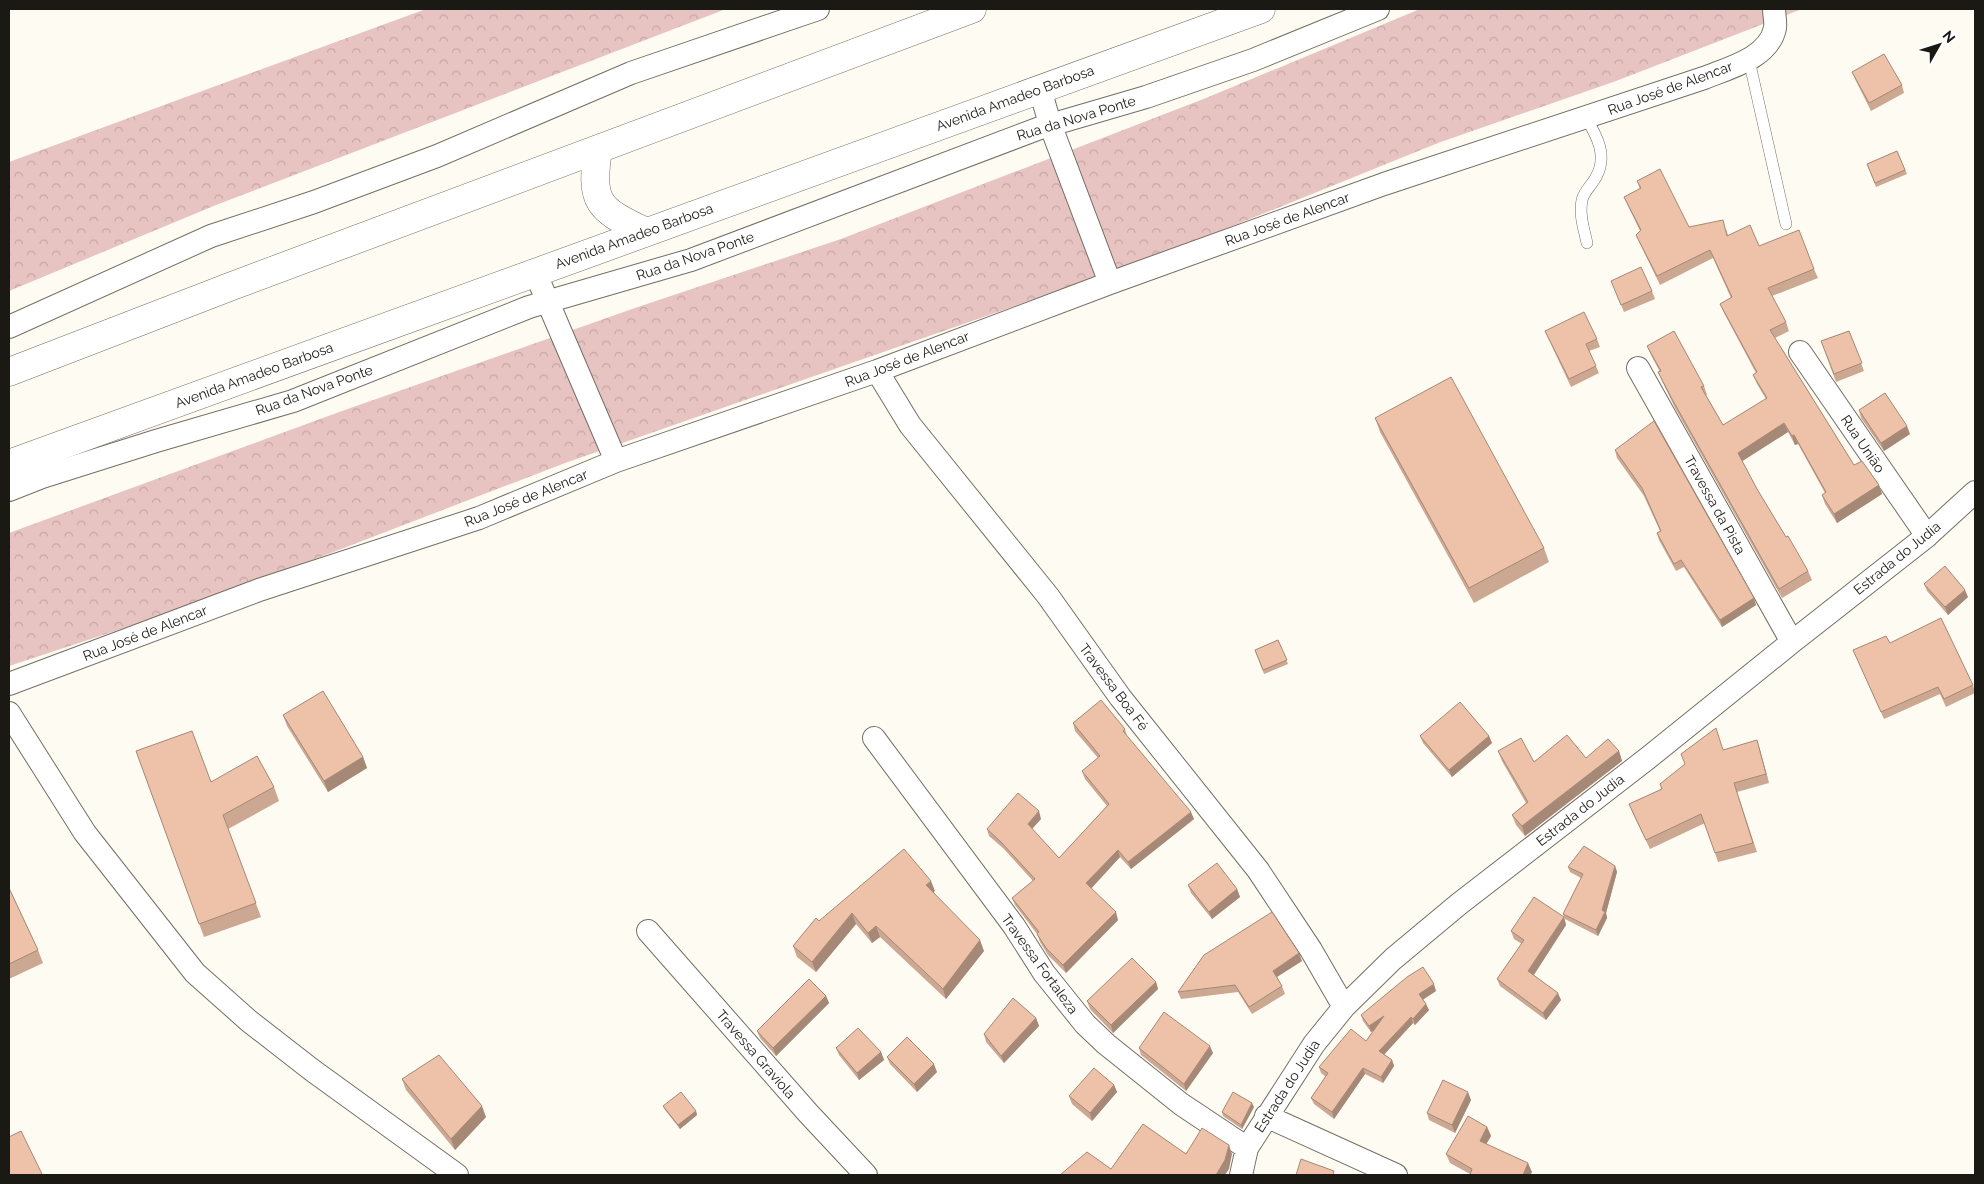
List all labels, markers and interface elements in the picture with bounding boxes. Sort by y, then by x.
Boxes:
north arrow [1914,20,1964,70]
text: N [1940,28,1959,46]
street label: Rua José de Alencar [1605,58,1735,118]
street label: Avenida Amadeo Barbosa [934,62,1096,134]
street label: Rua da Nova Ponte [1015,92,1137,144]
street label: Rua José de Alencar [1222,189,1352,249]
street label: Avenida Amadeo Barbosa [553,200,715,272]
street label: Rua da Nova Ponte [634,228,756,284]
street label: Rua José de Alencar [843,328,971,390]
street label: Avenida Amadeo Barbosa [173,339,335,411]
street label: Rua da Nova Ponte [253,361,375,419]
street label: Rua União [1838,412,1888,476]
street label: Travessa da Pista [1681,453,1749,557]
street label: Rua José de Alencar [462,466,590,530]
street label: Estrada do Judia [1850,518,1944,598]
street label: Rua José de Alencar [81,602,209,664]
street label: Travessa Boa Fé [1076,640,1152,734]
street label: Estrada do Judia [1533,771,1627,849]
street label: Travessa Fortaleza [998,911,1082,1017]
street label: Travessa Graviola [713,1006,799,1102]
street label: Estrada do Judia [1251,1037,1323,1135]

